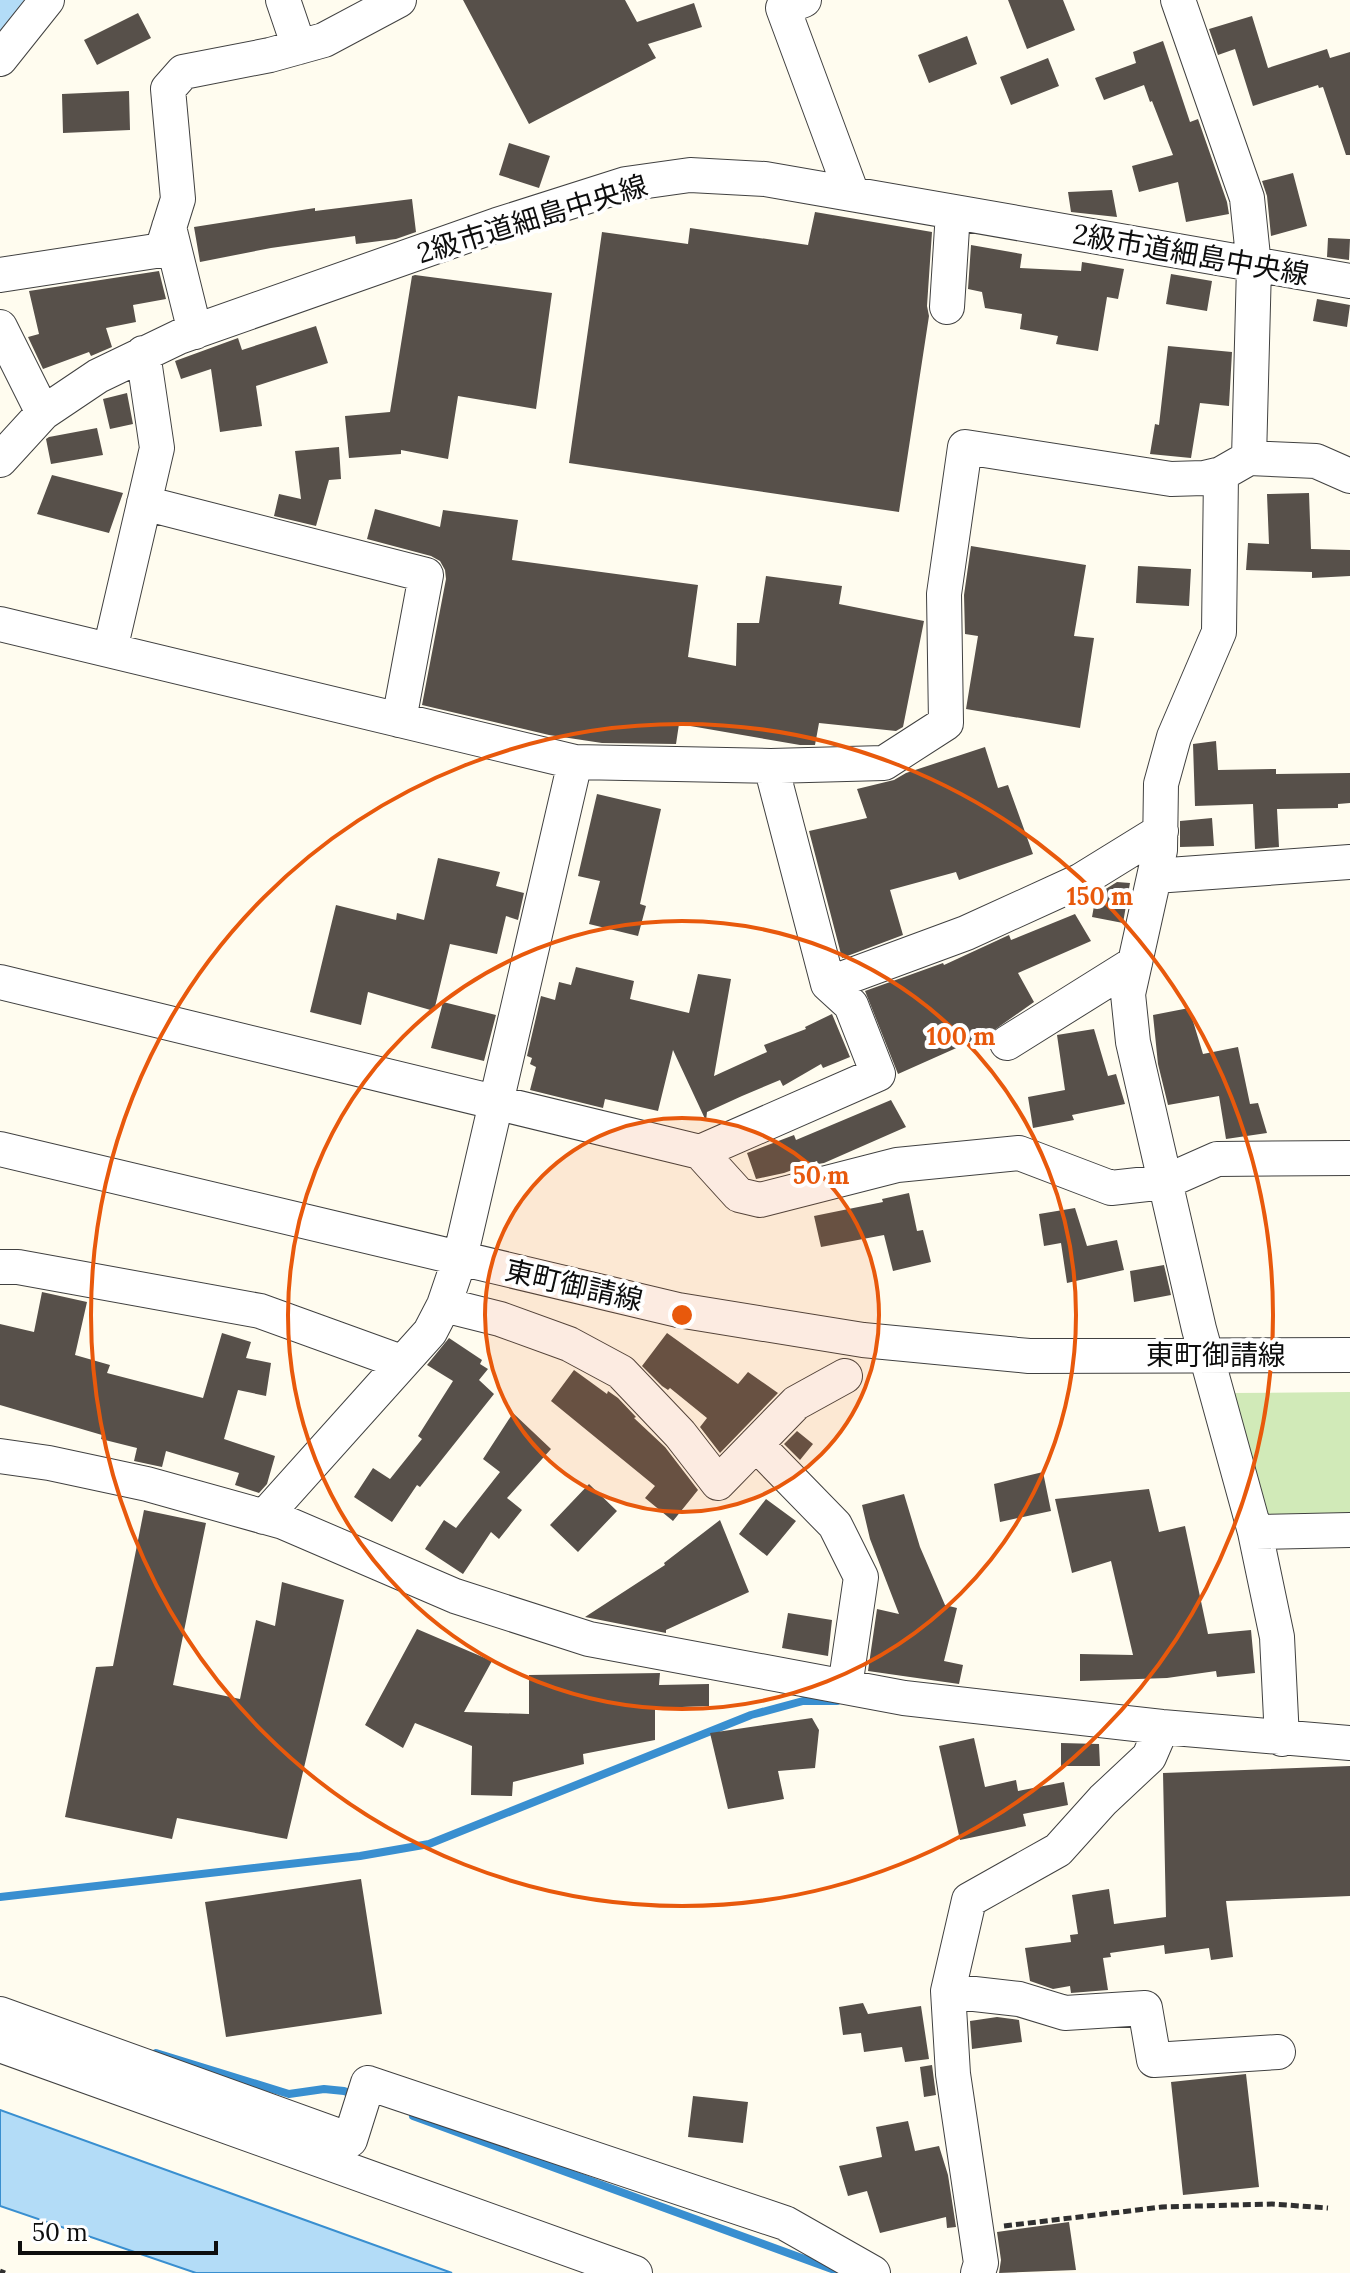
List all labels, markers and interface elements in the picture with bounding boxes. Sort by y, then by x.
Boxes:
street label: 2級市道細島中央線 [412,167,652,271]
street label: 2級市道細島中央線 [1070,216,1312,292]
text: 150 m [1067,881,1133,912]
text: 100 m [927,1021,995,1052]
text: 50 m [793,1160,849,1191]
street label: 東町御請線 [502,1252,646,1318]
centre of rings [668,1301,696,1329]
street label: 東町御請線 [1146,1337,1286,1373]
scale bar [20,2205,216,2255]
text: 50 m [32,2217,88,2248]

